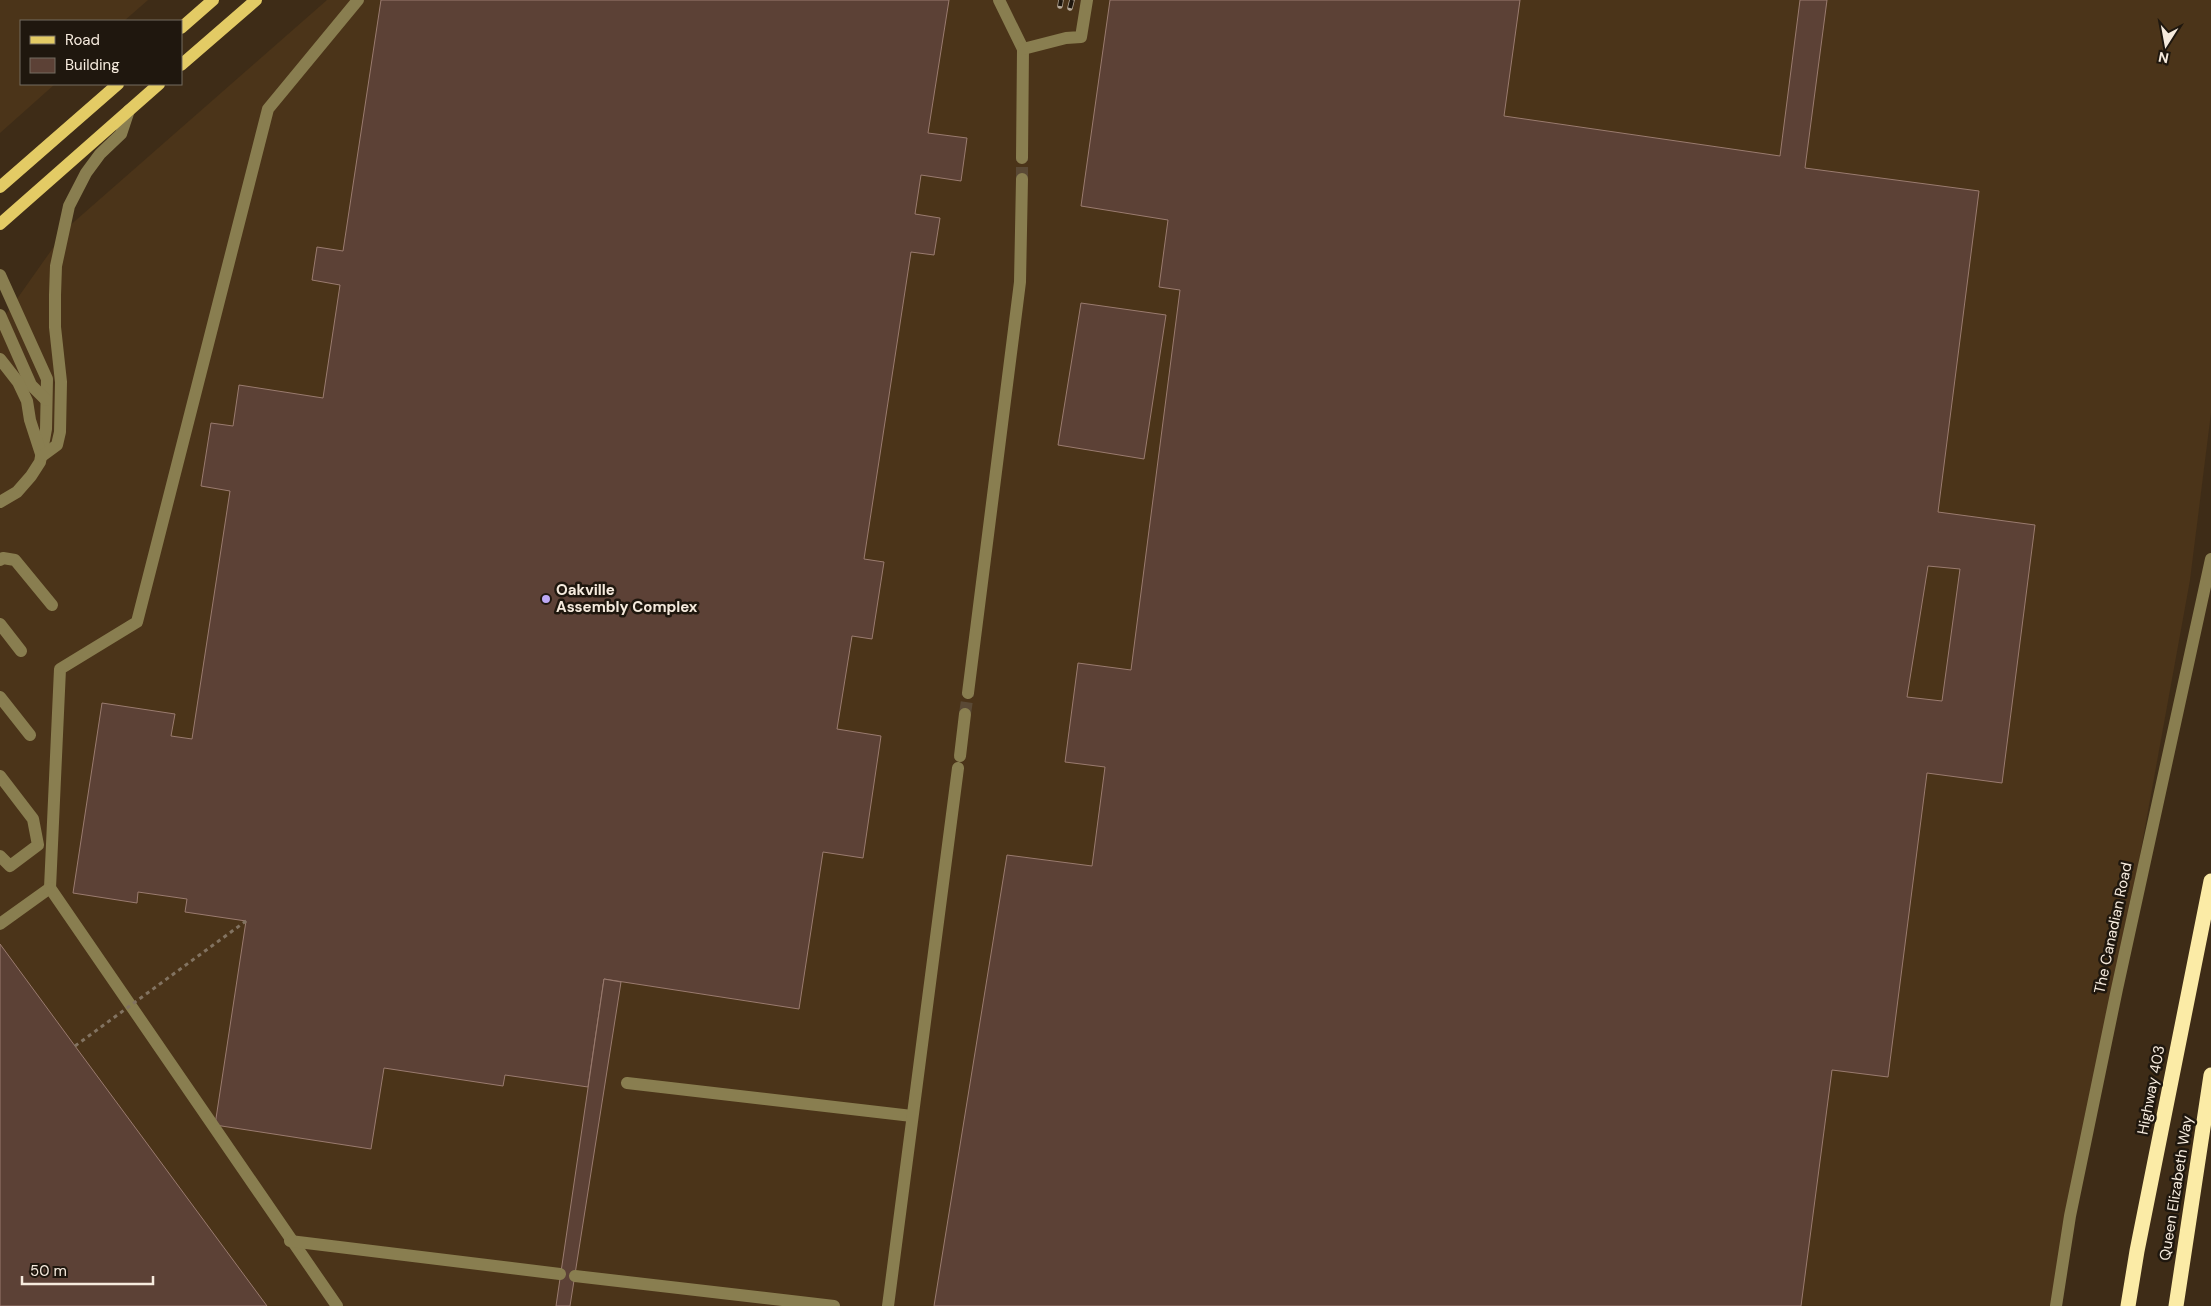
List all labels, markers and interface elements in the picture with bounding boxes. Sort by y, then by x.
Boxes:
legend [20,20,182,85]
north arrow [2141,20,2191,70]
text: Road [65,30,100,50]
text: N [2157,48,2170,68]
text: Building [65,55,120,75]
place label: Oakville Assembly Complex [556,580,698,617]
marker: Oakville Assembly Complex [540,593,552,605]
street label: The Canadian Road [2089,860,2137,996]
street label: Highway 403 [2133,1044,2169,1136]
street label: Queen Elizabeth Way [2155,1113,2197,1262]
scale bar [22,1254,154,1286]
text: 50 m [30,1261,67,1281]

